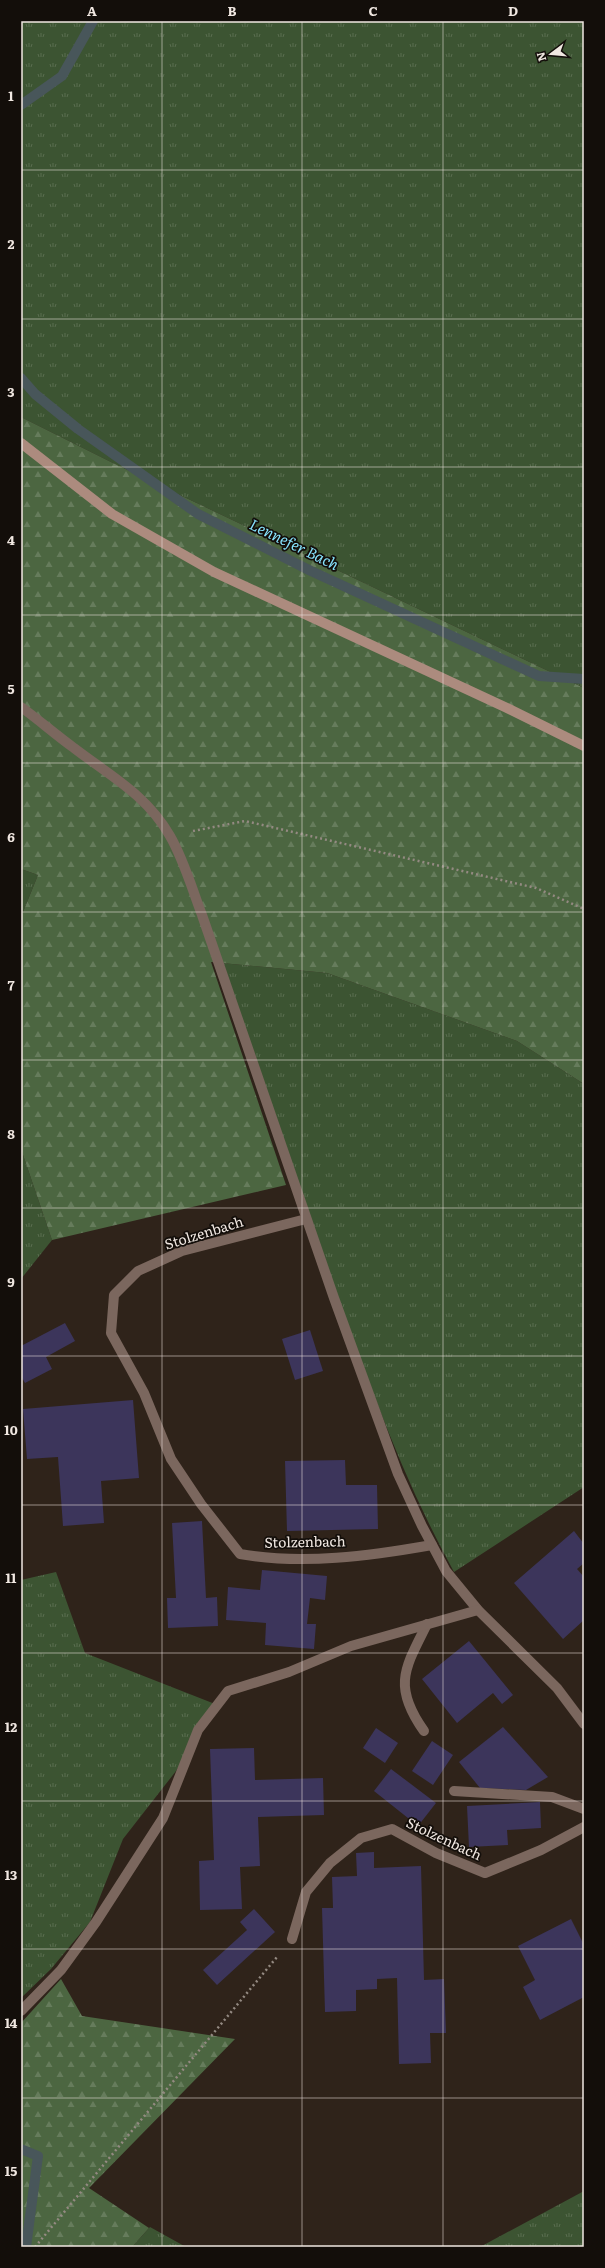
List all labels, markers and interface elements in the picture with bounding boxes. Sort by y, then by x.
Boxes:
text: A [87,1,97,20]
text: B [228,1,237,20]
text: C [368,1,378,20]
text: D [508,1,518,20]
north arrow [531,34,571,74]
text: N [531,50,549,64]
text: 1 [8,86,14,105]
text: 2 [8,234,15,253]
text: 3 [7,382,15,401]
water label: Lennefer Bach [246,512,343,575]
text: 4 [7,530,15,549]
text: 5 [7,679,15,698]
text: 6 [7,827,15,846]
text: 7 [7,975,15,994]
text: 8 [7,1124,15,1143]
street label: Stolzenbach [162,1211,246,1254]
text: 9 [7,1272,15,1291]
text: 10 [4,1420,18,1439]
street label: Stolzenbach [264,1530,346,1552]
text: 11 [6,1568,17,1587]
text: 12 [5,1717,17,1736]
street label: Stolzenbach [403,1812,486,1864]
text: 13 [5,1865,17,1884]
text: 14 [5,2013,18,2032]
text: 15 [5,2161,17,2180]

